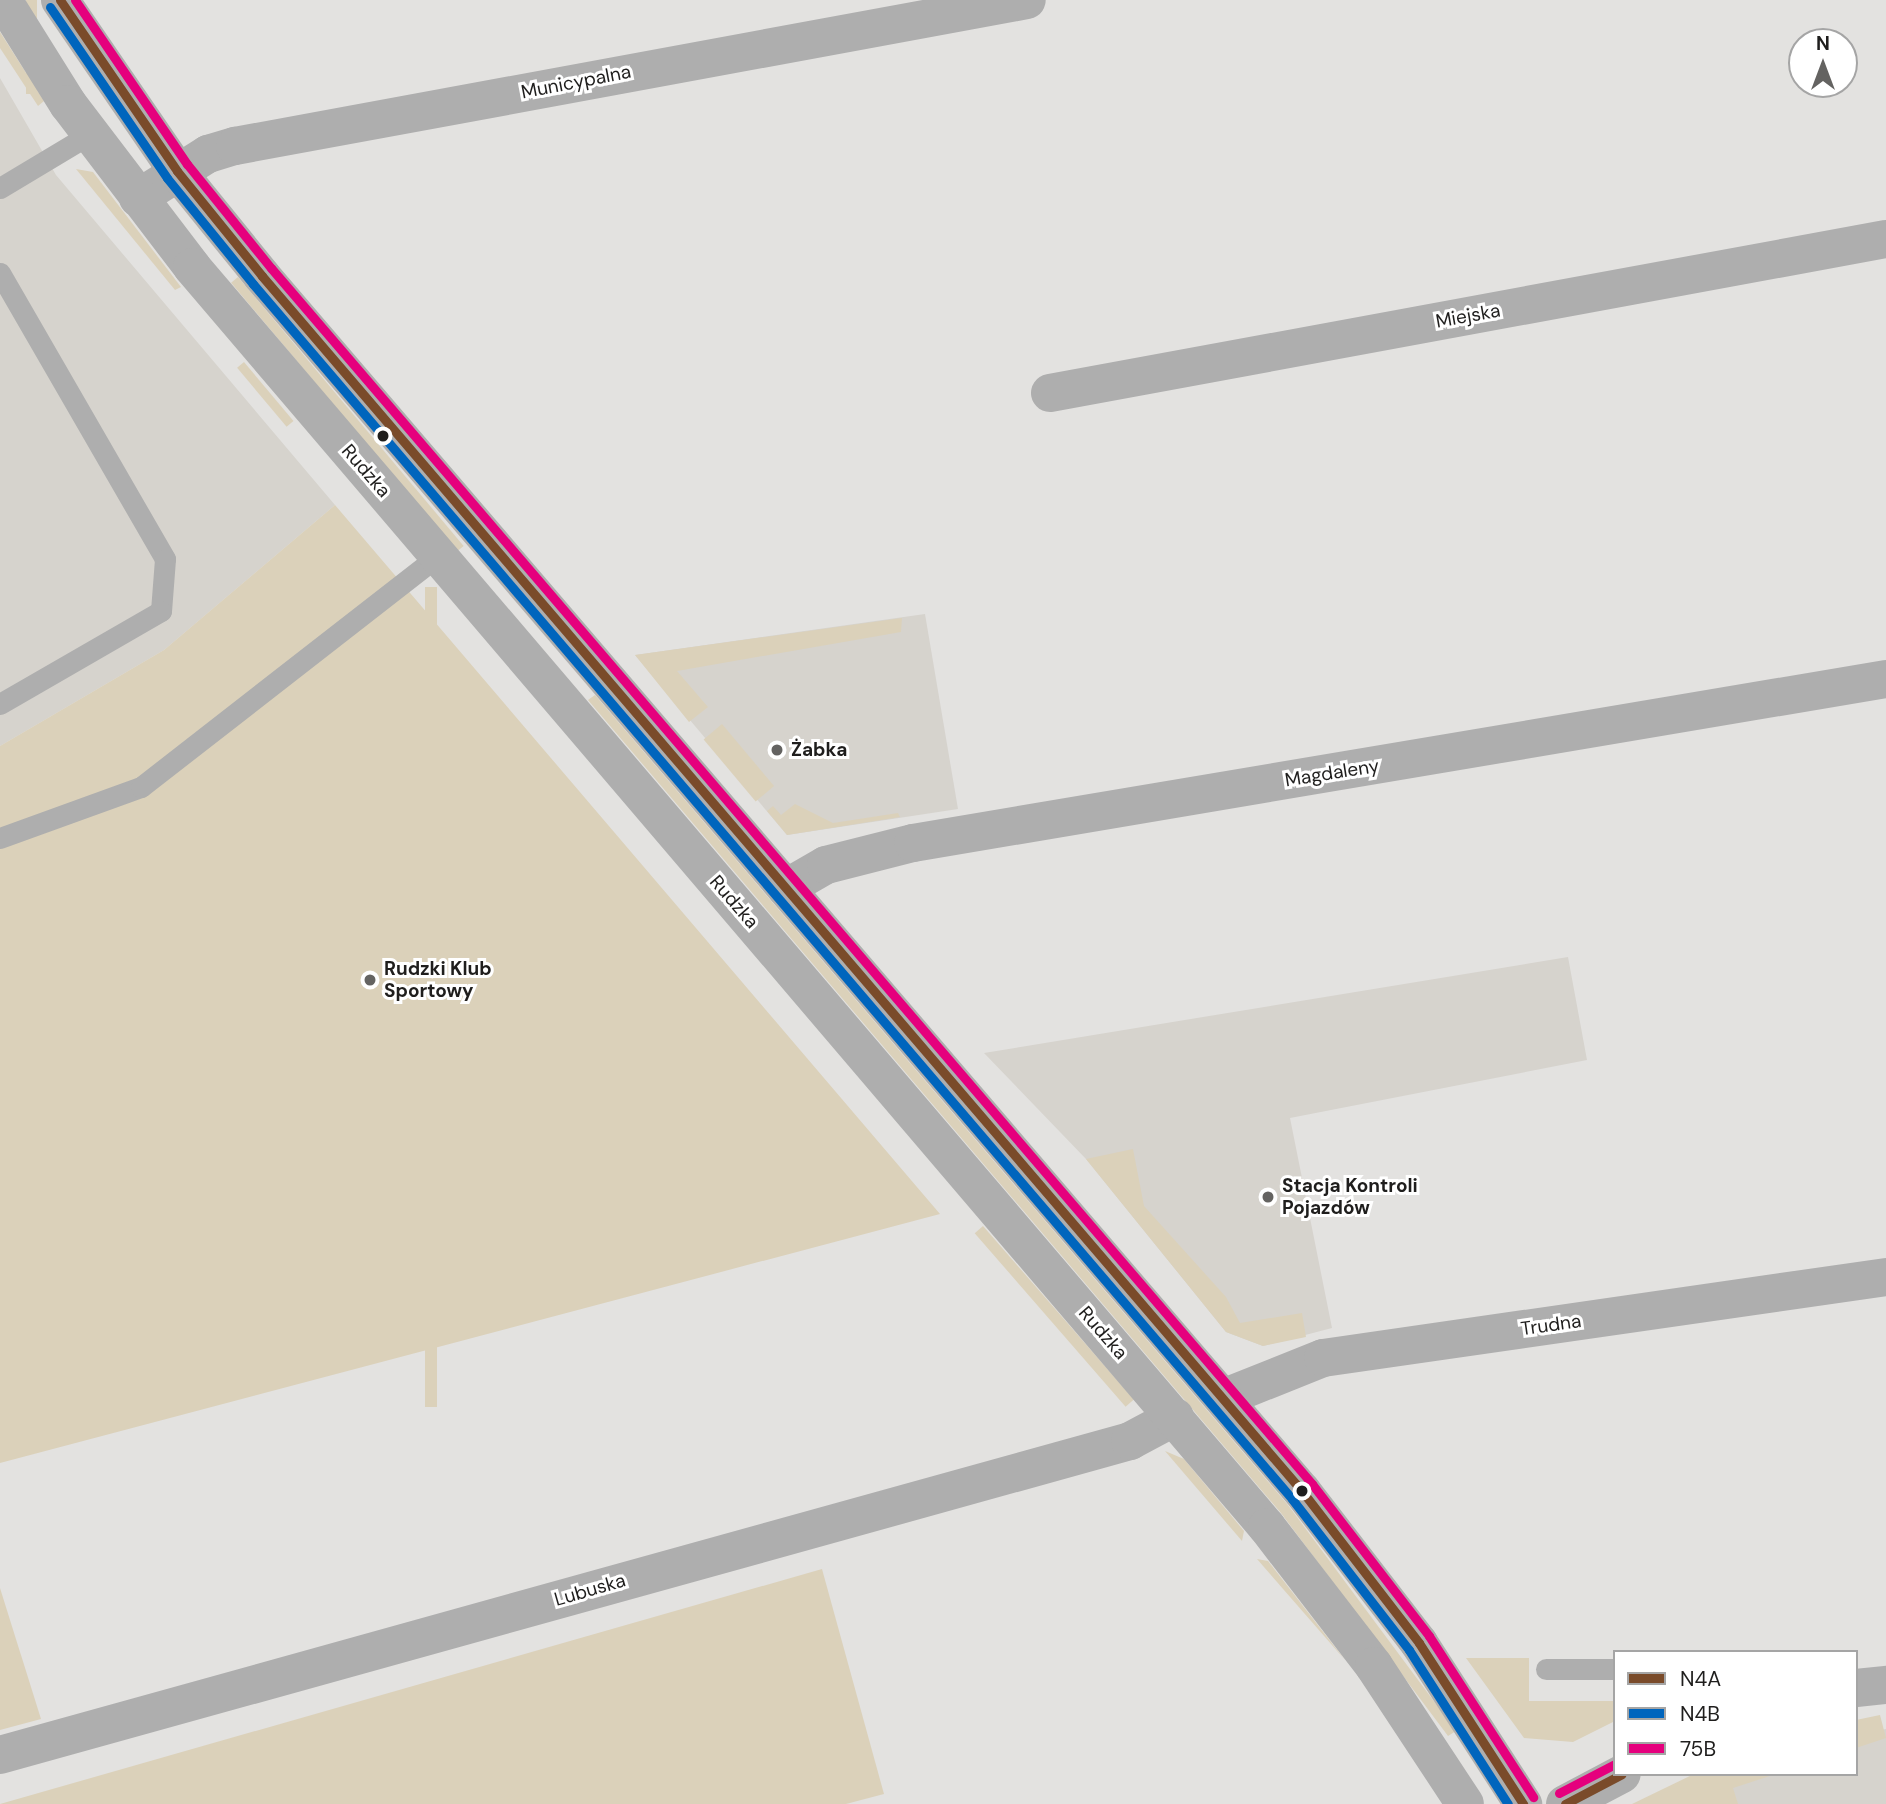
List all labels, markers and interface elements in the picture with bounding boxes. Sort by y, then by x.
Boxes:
north arrow [1788,28,1858,98]
text: N [1816,31,1830,56]
street label: Municypalna [519,60,633,104]
street label: Miejska [1434,299,1502,333]
unlabelled marker [376,429,390,443]
street label: Rudzka [337,440,395,502]
place label: Żabka [791,739,847,761]
marker: Żabka [769,742,785,758]
street label: Magdaleny [1283,754,1381,792]
street label: Rudzka [705,871,763,933]
place label: Rudzki Klub Sportowy [384,958,492,1002]
marker: Rudzki Klub Sportowy [362,972,378,988]
place label: Stacja Kontroli Pojazdów [1282,1175,1418,1219]
marker: Stacja Kontroli Pojazdów [1260,1189,1276,1205]
street label: Rudzka [1074,1302,1132,1364]
street label: Trudna [1519,1309,1583,1341]
unlabelled marker [1295,1484,1309,1498]
street label: Lubuska [552,1569,628,1611]
legend [1613,1650,1858,1776]
text: N4A [1680,1665,1721,1693]
text: N4B [1680,1700,1720,1728]
text: 75B [1680,1735,1716,1763]

